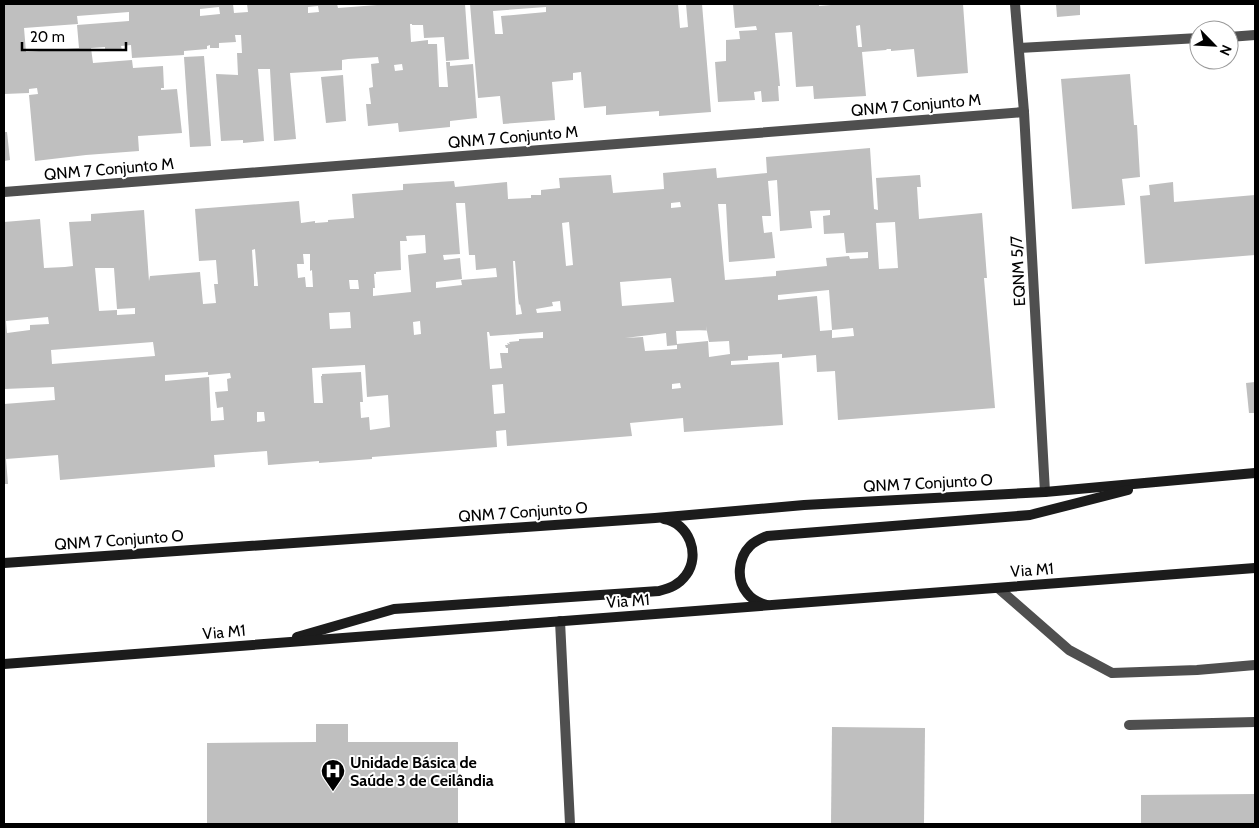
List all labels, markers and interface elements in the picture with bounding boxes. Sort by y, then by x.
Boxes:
scale bar [22,20,126,52]
north arrow [1189,20,1239,70]
text: 20 m [30,28,65,46]
text: N [1216,42,1236,58]
street label: QNM 7 Conjunto M [850,90,982,120]
street label: QNM 7 Conjunto M [447,122,579,152]
street label: QNM 7 Conjunto M [43,154,175,184]
street label: EQNM 5/7 [1007,235,1029,307]
street label: QNM 7 Conjunto O [863,470,993,496]
street label: QNM 7 Conjunto O [458,498,588,526]
street label: QNM 7 Conjunto O [54,526,184,554]
street label: Via M1 [1010,559,1054,581]
street label: Via M1 [606,590,650,612]
street label: Via M1 [202,621,246,643]
place label: Unidade Básica de Saúde 3 de Ceilândia [350,753,494,790]
hospital icon: Unidade Básica de Saúde 3 de Ceilândia [320,758,346,792]

